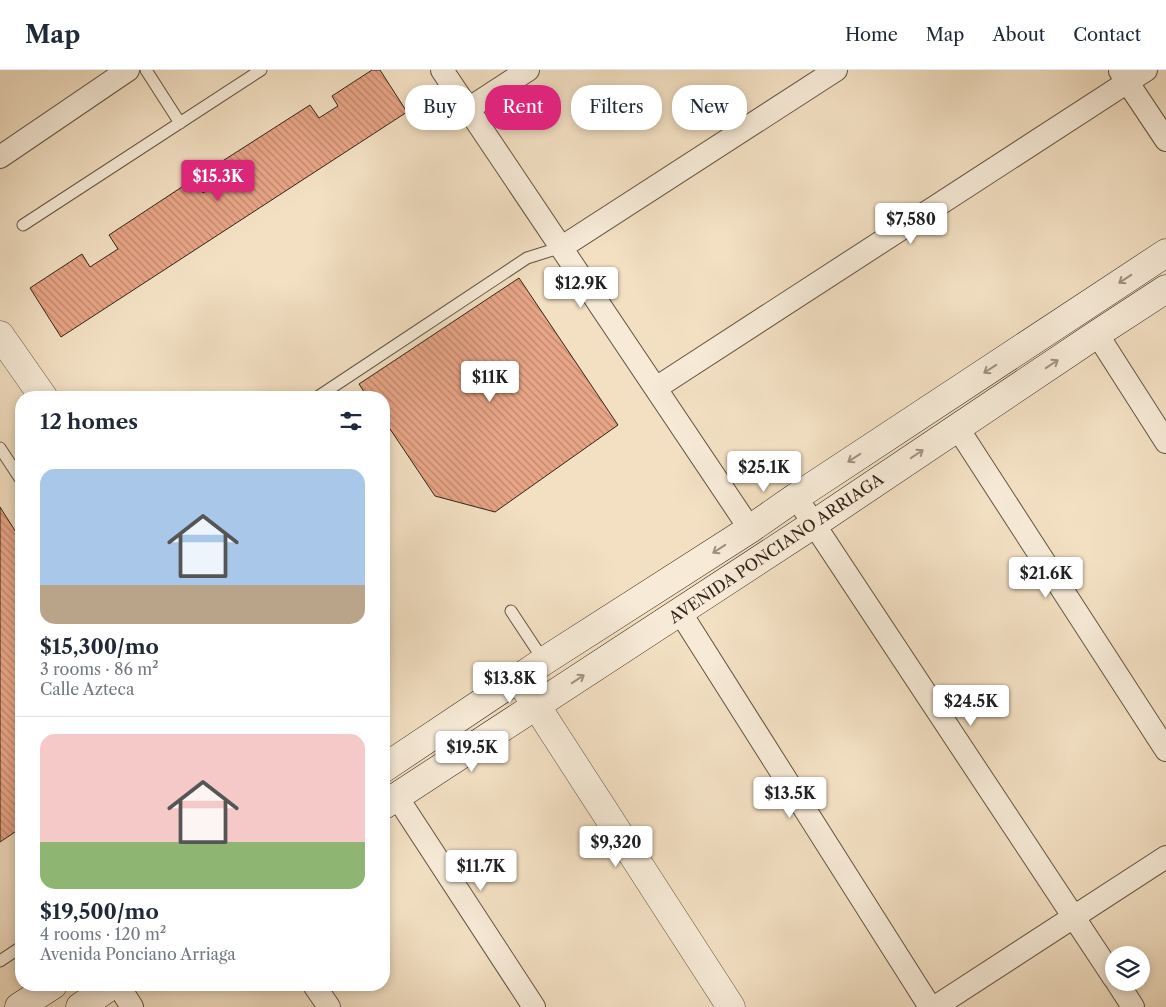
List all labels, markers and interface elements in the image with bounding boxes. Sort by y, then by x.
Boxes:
text: Map [25,20,80,49]
text: Home [845,24,898,46]
text: Map [926,24,964,46]
text: About [992,24,1045,46]
text: Contact [1073,24,1141,46]
chip: Buy [405,85,475,130]
chip: Rent [485,85,561,130]
chip: Filters [571,85,662,130]
chip: New [672,85,747,130]
pin: $15.3K [177,160,259,202]
text: $15.3K [192,166,244,186]
pin: $7,580 [870,202,952,245]
text: $7,580 [886,209,936,229]
pin: $12.9K [540,266,622,309]
text: $12.9K [555,273,607,293]
one-way arrow [1119,275,1133,285]
one-way arrow [1045,358,1059,368]
pin: $11K [460,360,520,403]
one-way arrow [983,364,997,374]
text: $11K [472,367,508,387]
icon: filters [337,407,365,435]
text: 12 homes [40,409,138,434]
one-way arrow [910,449,924,459]
pin: $25.1K [723,450,805,493]
one-way arrow [847,453,861,464]
text: $25.1K [738,457,790,477]
street label: AVENIDA PONCIANO ARRIAGA [664,468,888,628]
icon: home [158,501,248,591]
one-way arrow [712,543,726,554]
pin: $21.6K [1005,556,1087,599]
text: $21.6K [1020,563,1072,583]
text: $15,300/mo [40,634,159,659]
text: 3 rooms · 86 m² [40,659,159,679]
pin: $13.8K [469,662,551,704]
text: $13.8K [484,668,536,688]
one-way arrow [570,674,584,684]
text: Calle Azteca [40,679,134,699]
pin: $24.5K [930,684,1012,727]
text: $24.5K [944,691,998,711]
pin: $19.5K [431,730,513,773]
text: $19.5K [446,737,498,757]
icon: home [158,767,248,857]
pin: $13.5K [749,776,831,819]
text: $13.5K [764,783,816,803]
pin: $9,320 [575,826,657,868]
text: $9,320 [591,832,641,852]
pin: $11.7K [440,850,522,892]
text: $11.7K [457,856,505,876]
text: $19,500/mo [40,899,159,924]
text: 4 rooms · 120 m² [40,924,166,944]
text: Avenida Ponciano Arriaga [40,944,236,964]
map controls [1105,946,1150,991]
button: layers [1105,946,1150,991]

